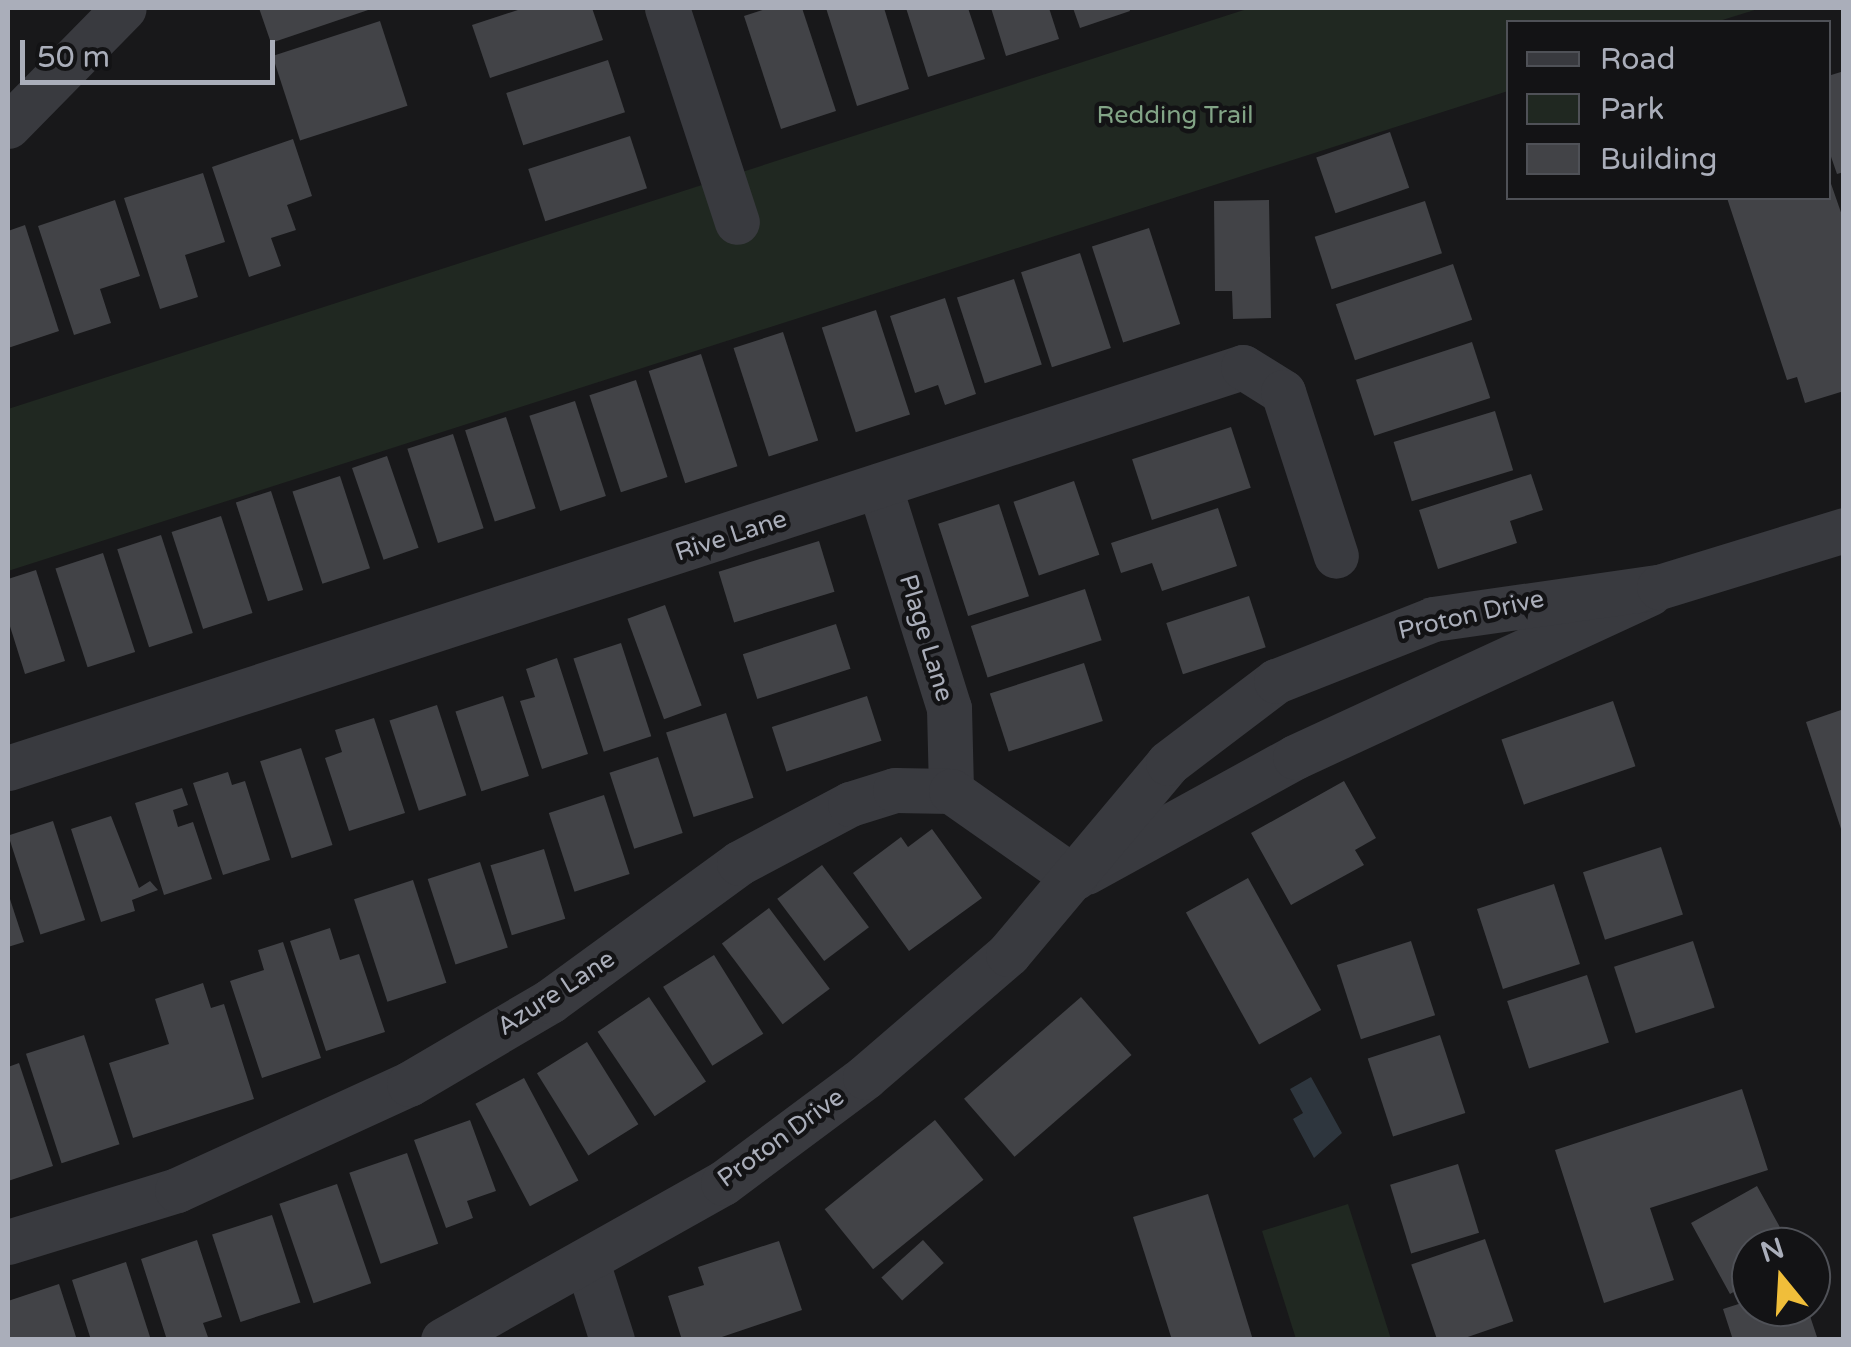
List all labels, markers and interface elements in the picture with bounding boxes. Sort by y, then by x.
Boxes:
scale bar [25,20,280,82]
legend [1506,20,1831,200]
text: 50 m [37,39,110,76]
text: Road [1600,41,1675,78]
text: Park [1600,91,1664,128]
park label: Redding Trail [1096,100,1254,130]
text: Building [1600,141,1717,178]
street label: Rive Lane [671,504,791,568]
street label: Plage Lane [892,571,960,705]
street label: Proton Drive [1395,584,1547,646]
street label: Azure Lane [492,944,620,1042]
street label: Proton Drive [712,1082,850,1194]
north arrow [1731,1227,1831,1327]
text: N [1756,1231,1788,1270]

